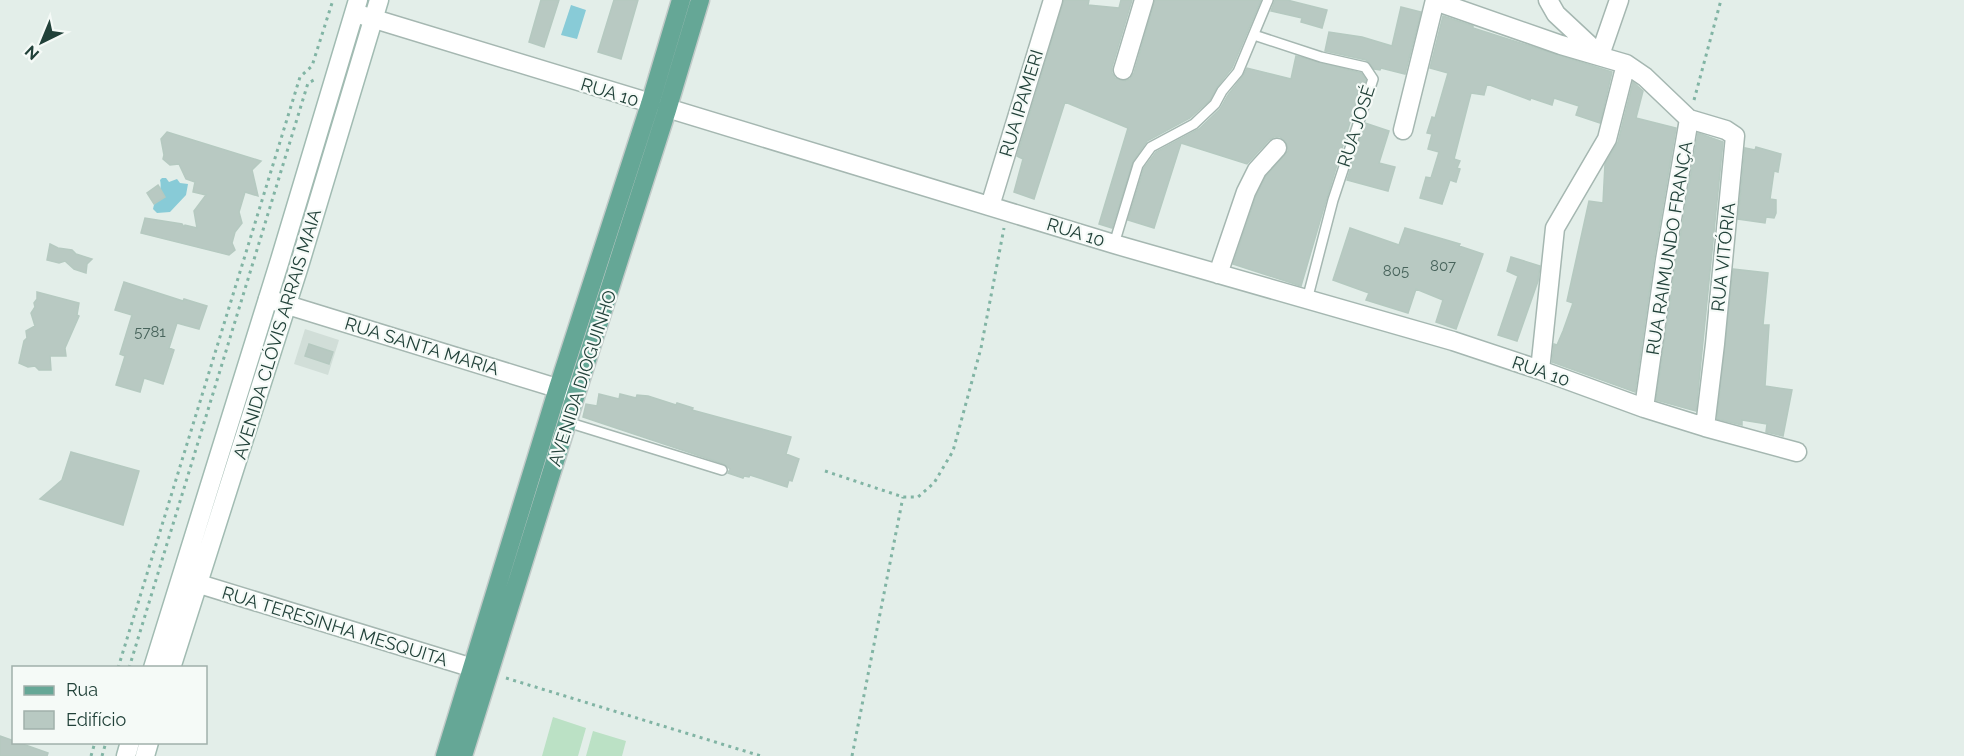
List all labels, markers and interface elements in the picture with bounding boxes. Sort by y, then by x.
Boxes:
north arrow [12,12,72,72]
text: N [21,41,43,64]
street label: RUA IPAMERI [995,47,1047,159]
street label: RUA 10 [578,73,642,111]
street label: RUA JOSÉ [1332,82,1379,169]
street label: RUA RAIMUNDO FRANÇA [1642,140,1696,356]
street label: RUA VITÓRIA [1706,201,1739,313]
street label: AVENIDA CLÓVIS ARRAIS MAIA [228,206,325,462]
street label: RUA 10 [1044,213,1108,251]
house number: 807 [1430,257,1456,275]
house number: 805 [1383,262,1409,280]
street label: AVENIDA DIOGUINHO [544,287,620,469]
street label: RUA SANTA MARIA [342,313,502,379]
house number: 5781 [134,323,166,341]
street label: RUA 10 [1509,351,1573,391]
street label: RUA TERESINHA MESQUITA [220,582,450,670]
legend [12,666,207,744]
text: Rua [66,679,98,700]
text: Edifício [66,709,126,730]

